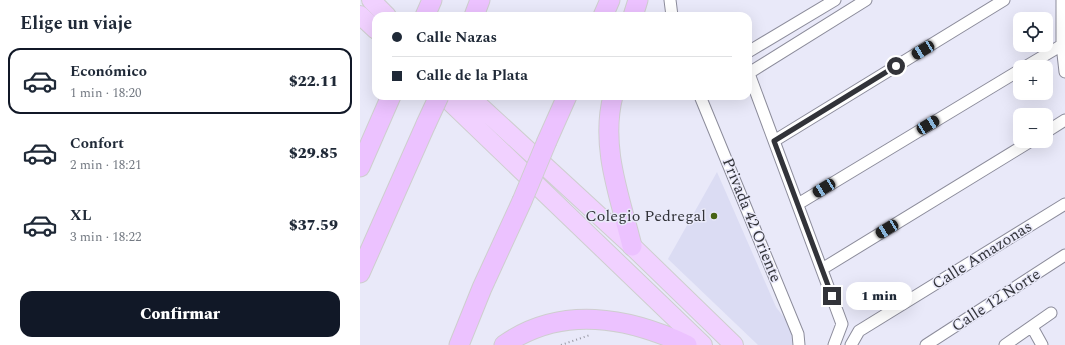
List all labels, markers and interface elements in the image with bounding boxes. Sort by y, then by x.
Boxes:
text: Elige un viaje [20,10,132,37]
map controls [1013,12,1053,148]
button: locate [1013,12,1053,52]
text: Calle Nazas [416,26,497,49]
car [910,39,936,61]
route start [887,57,905,75]
text: Económico [70,60,147,83]
button: + [1013,60,1053,100]
icon: car [22,63,58,99]
text: Calle de la Plata [416,64,528,87]
text: $22.11 [289,70,338,93]
text: 1 min · 18:20 [70,83,142,103]
button: − [1013,108,1053,148]
car [915,114,941,136]
text: Confort [70,132,124,155]
icon: car [22,135,58,171]
text: $29.85 [289,142,338,165]
street label: Privada 42 Oriente [716,154,788,286]
text: 2 min · 18:21 [70,155,142,175]
car [811,177,837,199]
text: XL [70,204,91,227]
place label: Colegio Pedregal [585,204,706,228]
icon: car [22,207,58,243]
marker: Colegio Pedregal [709,211,719,221]
text: $37.59 [289,214,338,237]
street label: Calle Amazonas [927,215,1037,295]
car [874,218,900,240]
text: 3 min · 18:22 [70,227,142,247]
street label: Calle 12 Norte [947,262,1045,338]
callout: 1 min [846,282,912,310]
text: 1 min [861,286,897,306]
route end [823,287,841,305]
button: Confirmar [20,291,340,337]

